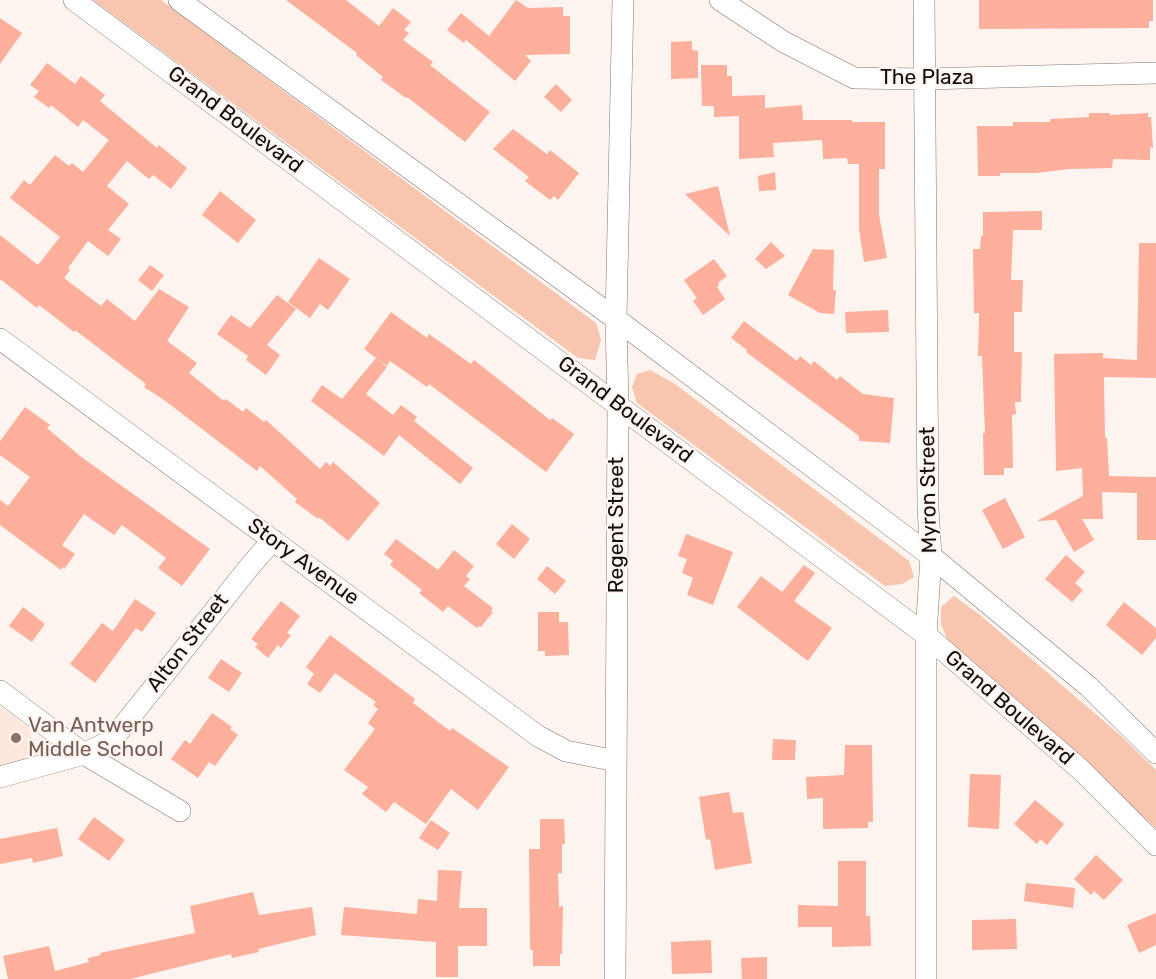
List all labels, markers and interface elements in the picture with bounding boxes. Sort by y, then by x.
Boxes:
street label: Grand Boulevard [163,61,307,179]
street label: The Plaza [880,65,974,91]
street label: Grand Boulevard [553,351,697,469]
street label: Myron Street [915,426,943,554]
street label: Regent Street [604,457,630,593]
street label: Story Avenue [242,513,364,611]
street label: Alton Street [142,589,234,697]
street label: Grand Boulevard [939,645,1079,771]
place label: Van Antwerp Middle School [28,713,163,763]
marker: Van Antwerp Middle School [9,731,23,745]

